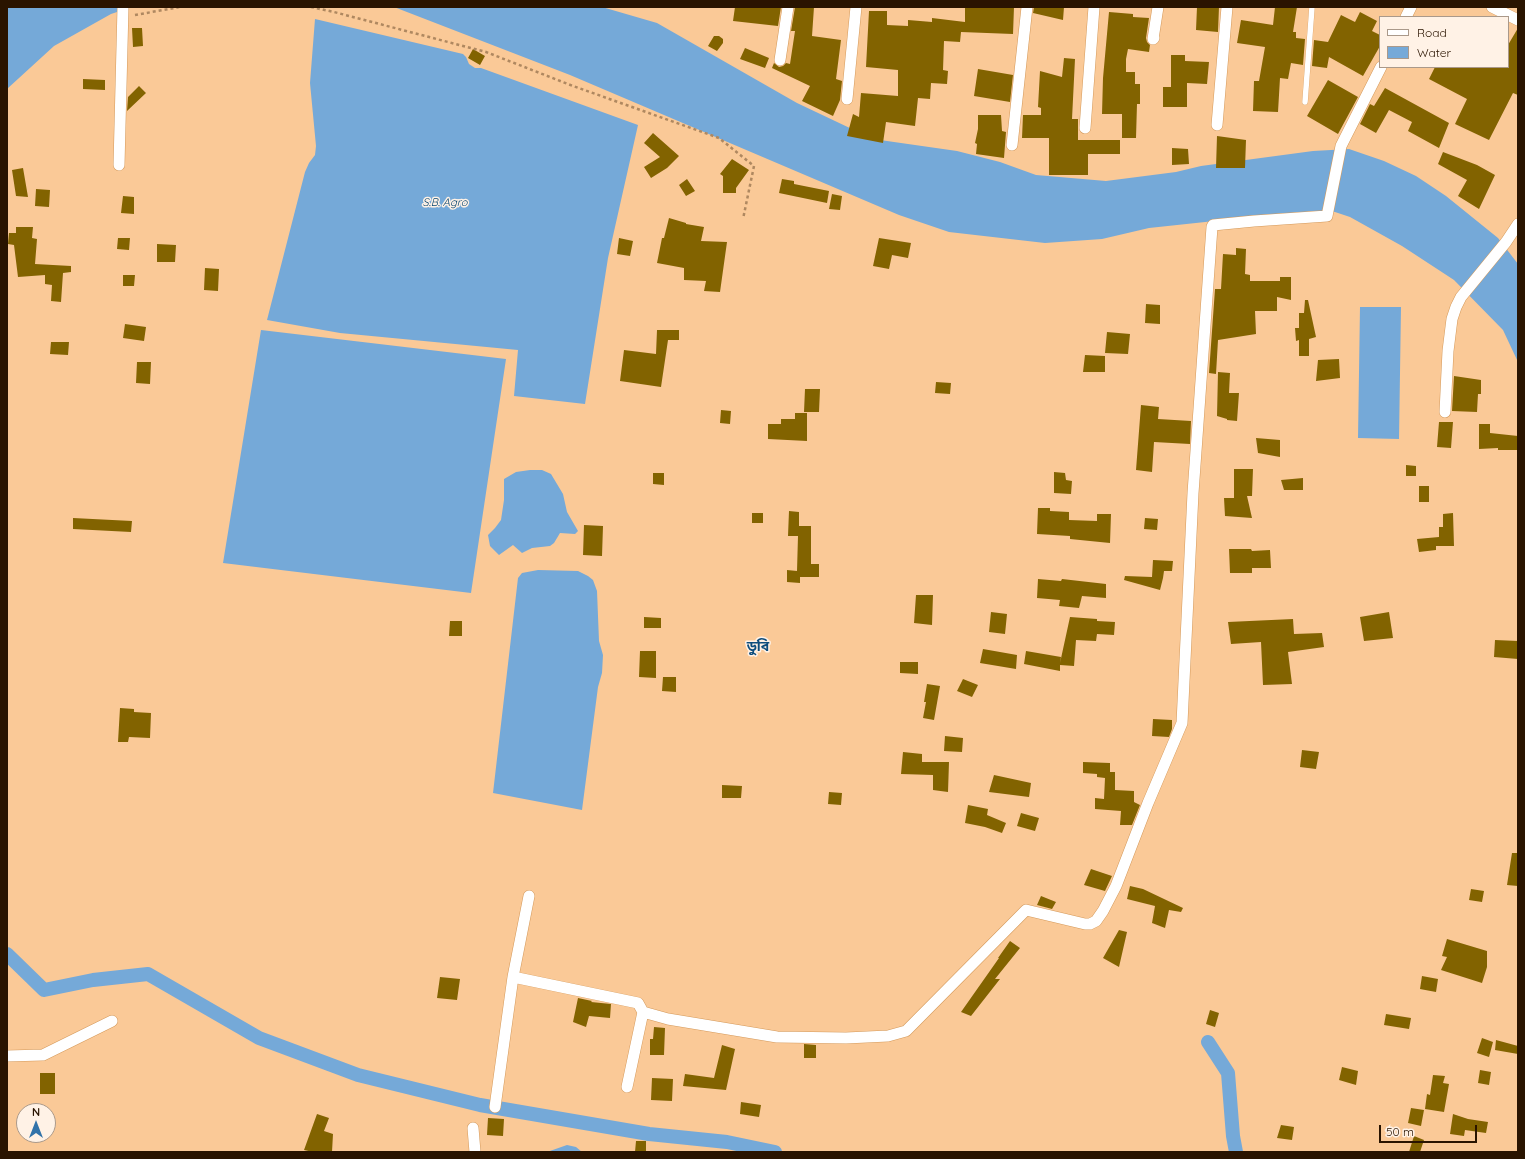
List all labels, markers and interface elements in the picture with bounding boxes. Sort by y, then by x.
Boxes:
legend [1379,16,1509,68]
text: Road [1417,25,1447,40]
text: Water [1417,45,1451,60]
water label: S.B. Agro [423,196,467,210]
district label: ডুবি [747,639,769,655]
north arrow [16,1103,56,1143]
text: N [32,1105,40,1119]
scale bar [1381,1117,1479,1143]
text: 50 m [1386,1124,1414,1139]

